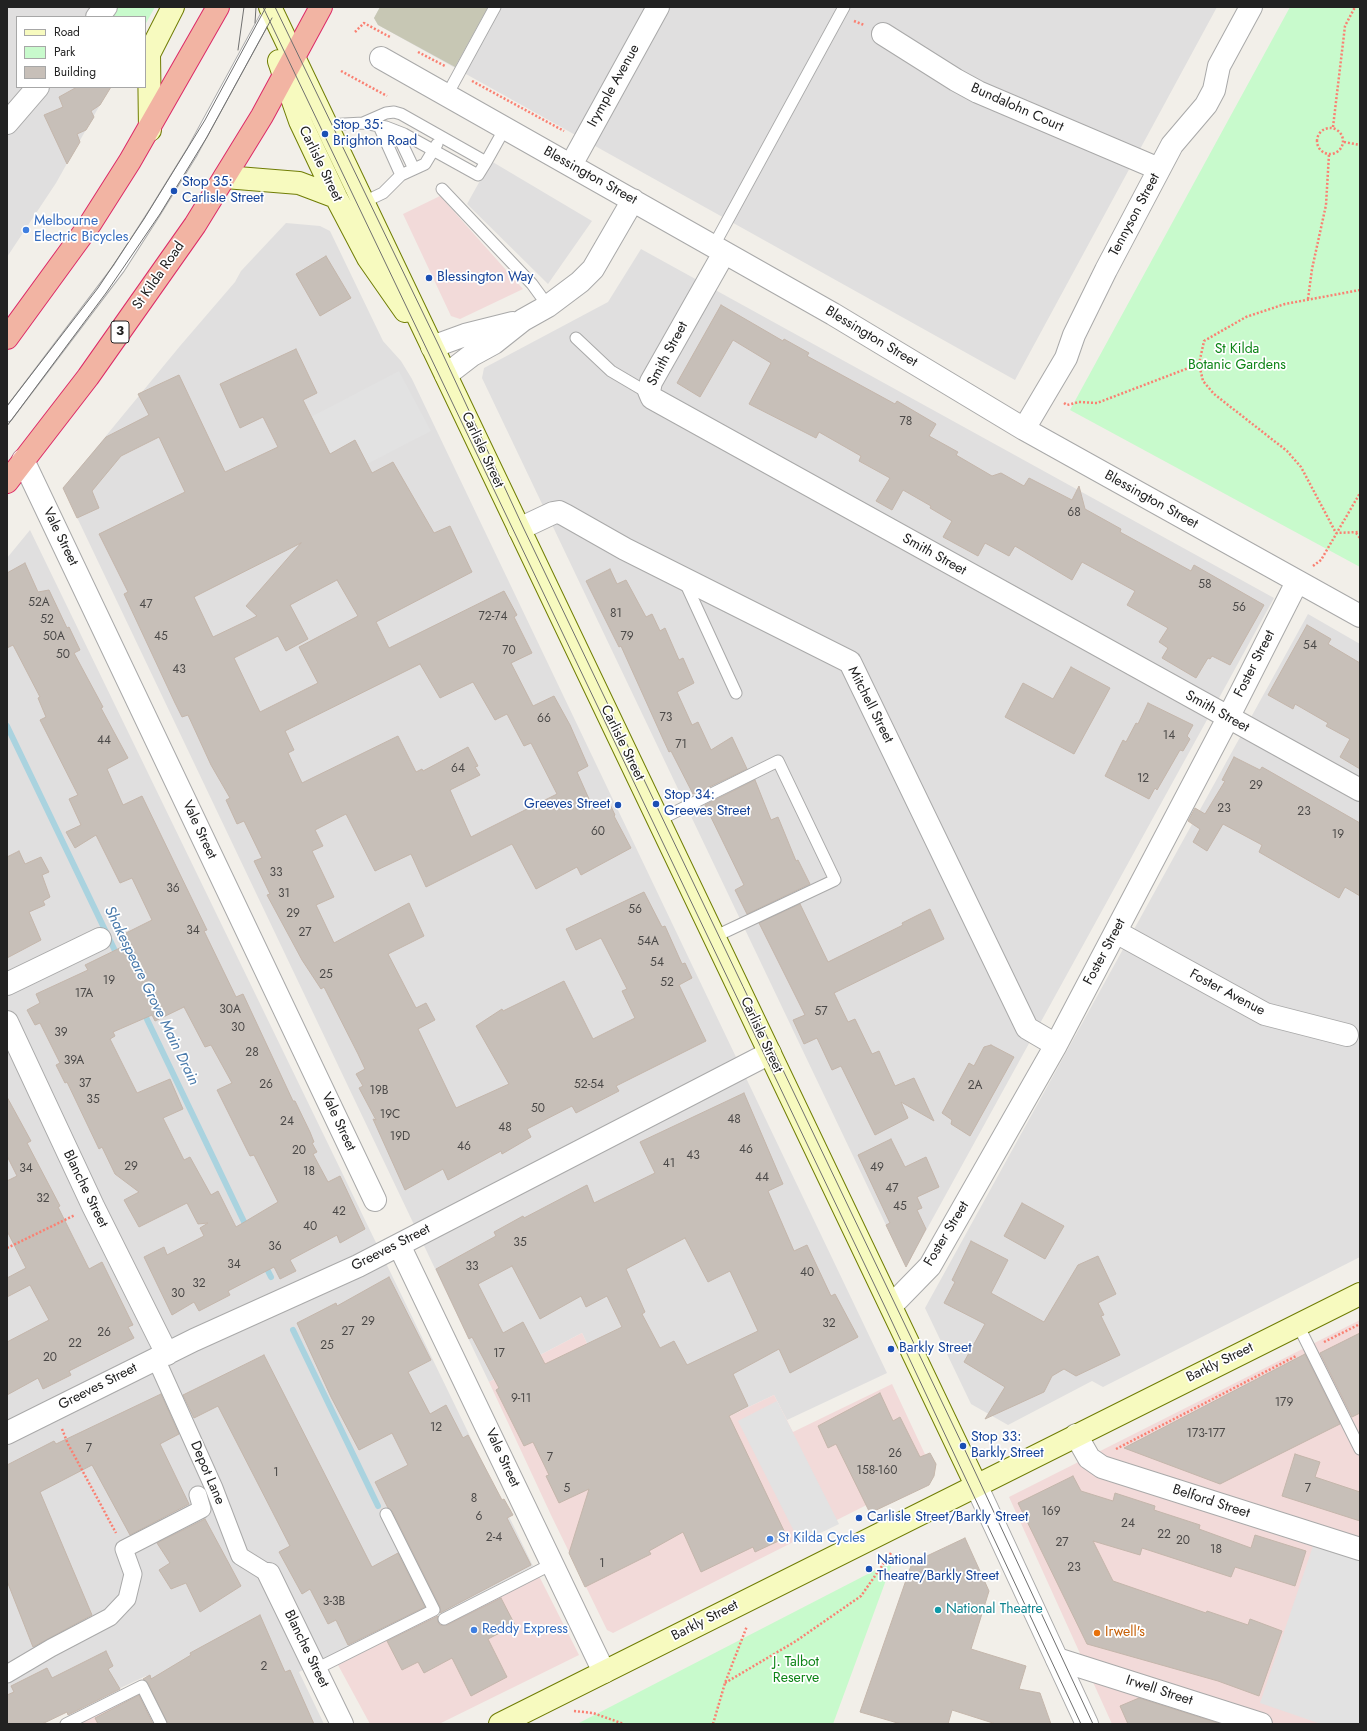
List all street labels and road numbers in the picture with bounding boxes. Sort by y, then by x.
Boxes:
street label: Irymple Avenue [584,42,644,130]
street label: Bundalohn Court [968,80,1066,136]
street label: Carlisle Street [295,124,345,204]
street label: Blessington Street [540,143,640,209]
street label: Tennyson Street [1106,171,1164,259]
street label: St Kilda Road [129,239,189,313]
street label: Blessington Street [822,303,920,371]
street label: Smith Street [644,319,692,389]
road number: 3 [111,321,129,343]
street label: Carlisle Street [457,409,507,491]
street label: Blessington Street [1101,467,1201,533]
street label: Vale Street [39,505,81,569]
street label: Smith Street [899,531,969,579]
street label: Foster Street [1231,628,1279,700]
street label: Mitchell Street [844,664,896,746]
street label: Smith Street [1182,688,1252,736]
street label: Carlisle Street [597,703,647,783]
street label: Vale Street [178,798,220,862]
street label: Foster Street [1080,916,1130,988]
street label: Foster Avenue [1186,966,1268,1020]
street label: Carlisle Street [736,994,786,1076]
street label: Vale Street [317,1090,359,1154]
street label: Blanche Street [59,1148,111,1230]
street label: Foster Street [921,1198,973,1270]
street label: Greeves Street [349,1221,433,1275]
street label: Barkly Street [1184,1340,1256,1386]
street label: Greeves Street [56,1360,140,1414]
street label: Vale Street [481,1426,523,1490]
street label: Depot Lane [186,1439,228,1507]
street label: Belford Street [1170,1482,1252,1522]
street label: Barkly Street [669,1597,741,1645]
street label: Blanche Street [280,1608,332,1690]
street label: Irwell Street [1123,1672,1195,1710]

